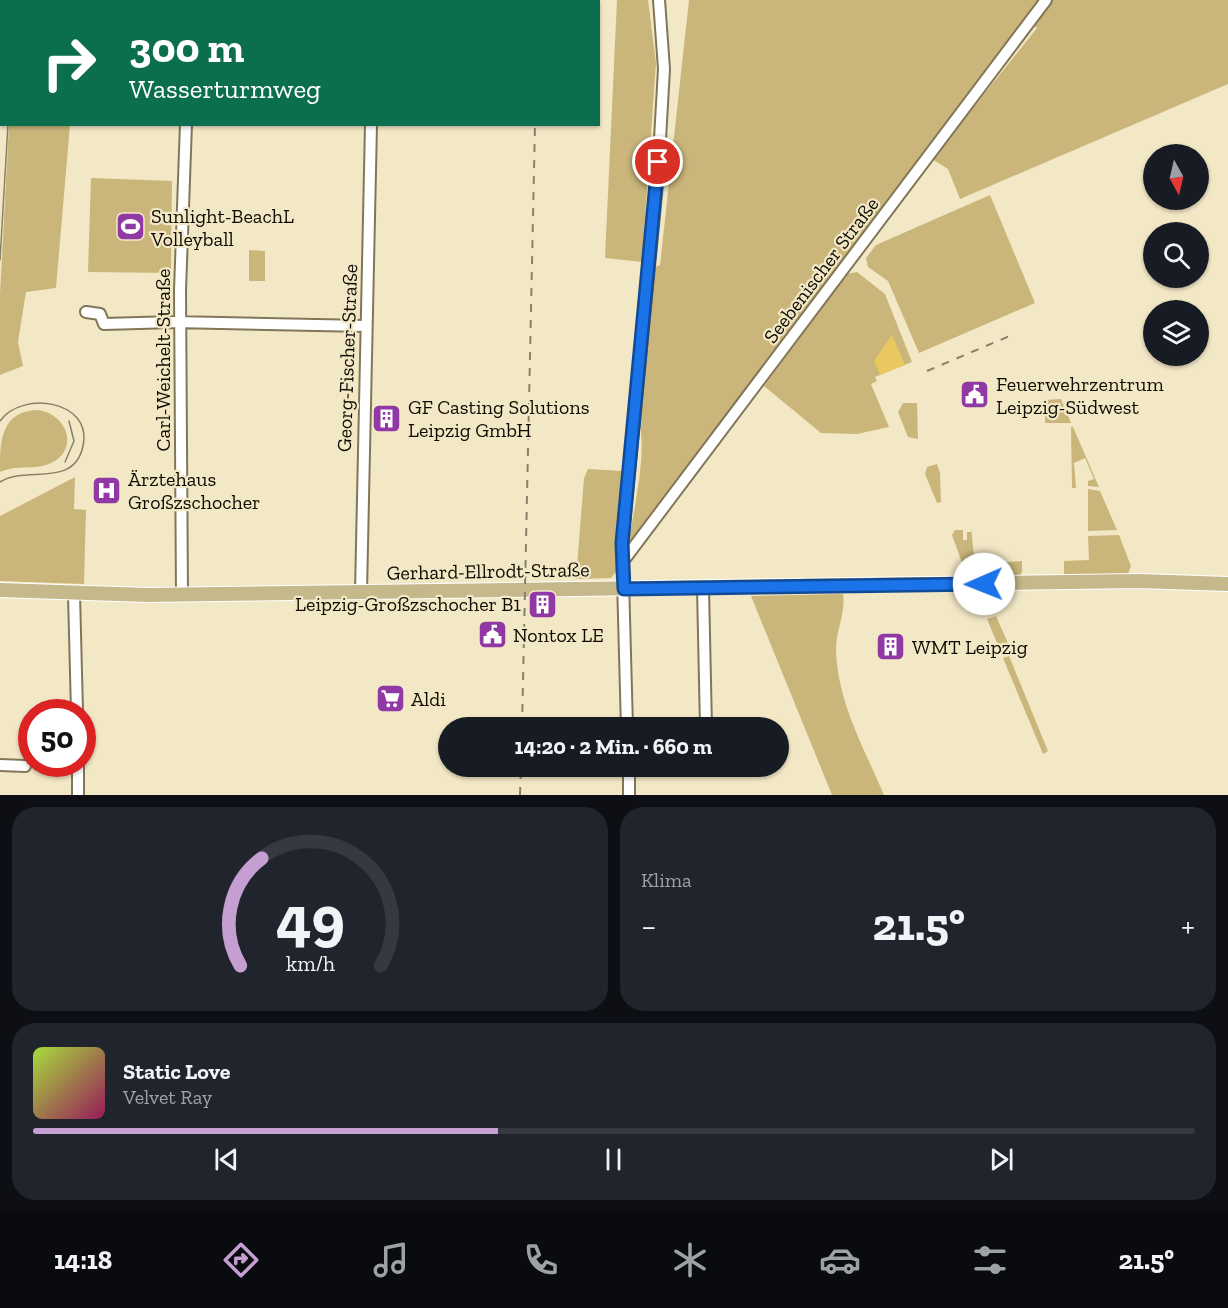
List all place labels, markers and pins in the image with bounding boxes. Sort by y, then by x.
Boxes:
pin [632,136,683,187]
place label: Sunlight-BeachL Volleyball [150,204,294,251]
sports icon: Sunlight-BeachL Volleyball [114,211,146,243]
place label: Feuerwehrzentrum Leipzig-Südwest [996,372,1164,419]
public building icon: Feuerwehrzentrum Leipzig-Südwest [959,379,991,411]
place label: GF Casting Solutions Leipzig GmbH [408,395,589,442]
building icon: GF Casting Solutions Leipzig GmbH [371,403,403,435]
place label: Ärztehaus Großzschocher [128,467,261,514]
hospital icon: Ärztehaus Großzschocher [91,475,123,507]
building icon: Leipzig-Großzschocher B1 [526,588,558,620]
place label: Leipzig-Großzschocher B1 [295,592,521,616]
public building icon: Nontox LE [476,619,508,651]
place label: Nontox LE [513,623,604,647]
building icon: WMT Leipzig [875,631,907,663]
place label: WMT Leipzig [912,635,1028,659]
supermarket icon: Aldi [374,683,406,715]
place label: Aldi [411,687,446,711]

